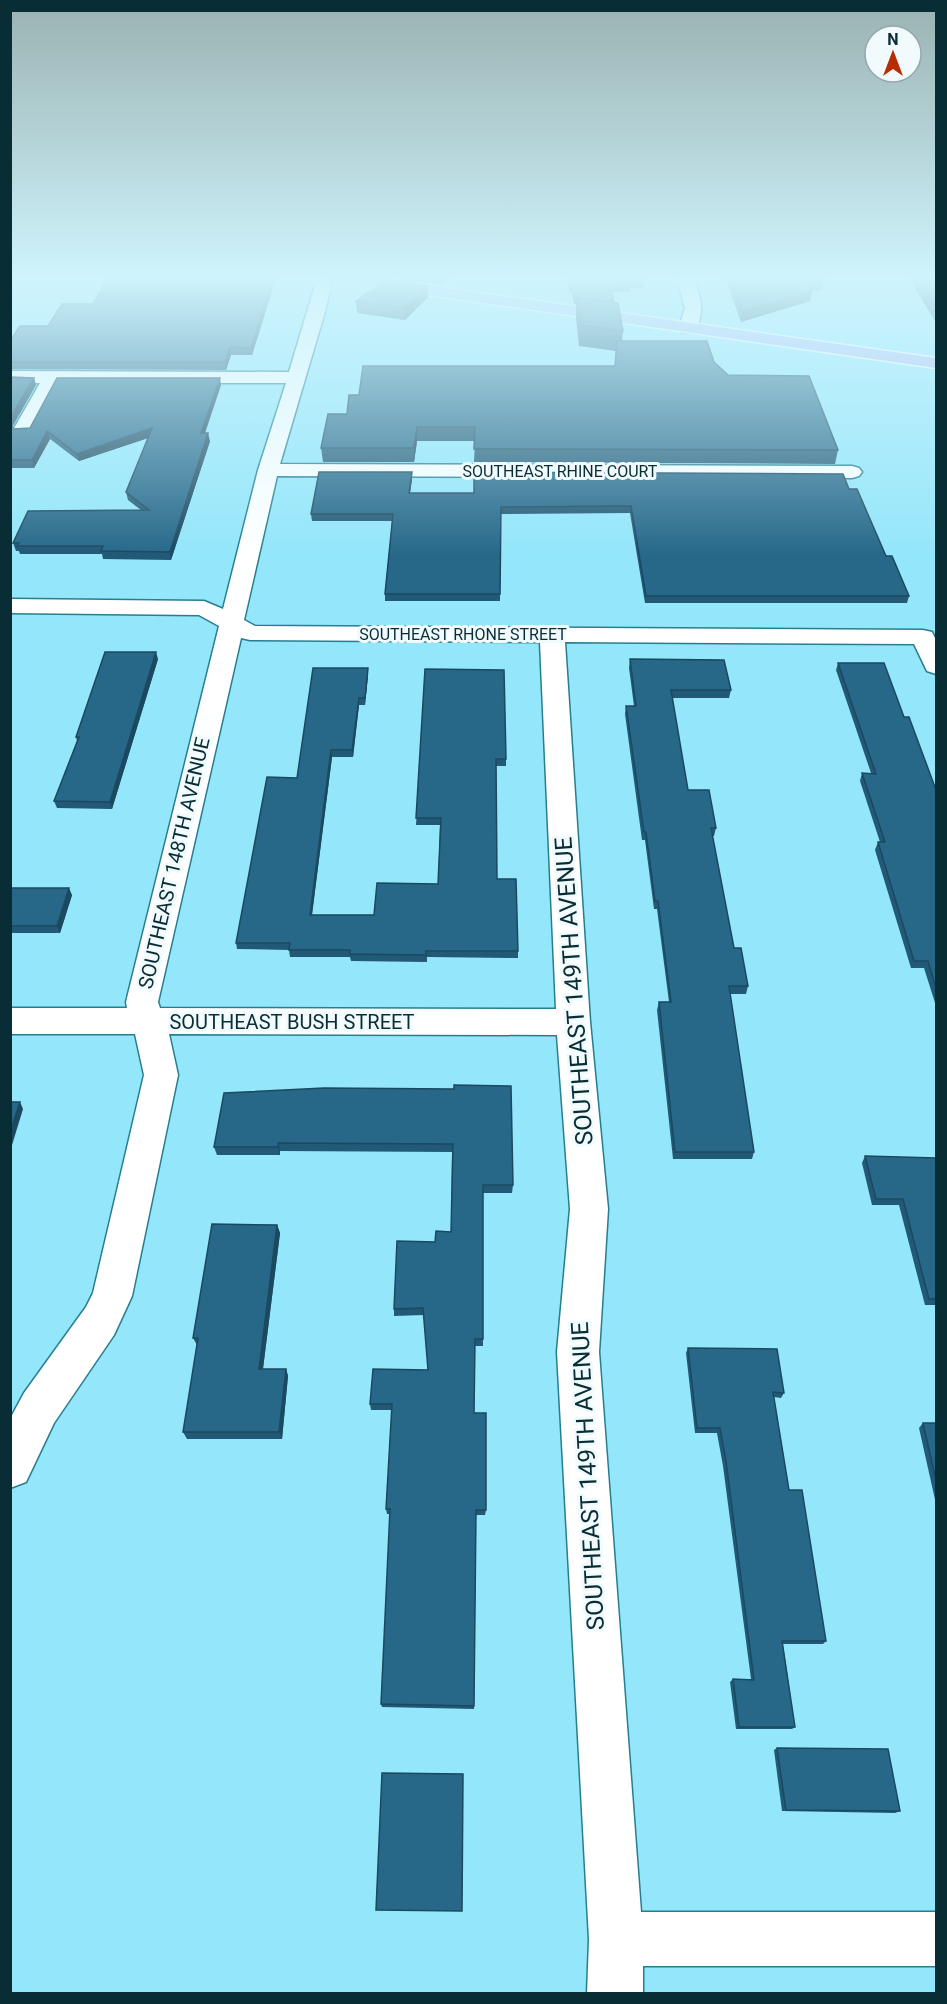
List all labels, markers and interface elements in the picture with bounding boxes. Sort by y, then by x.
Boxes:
north arrow [863,24,923,84]
text: N [887,30,899,49]
street label: SOUTHEAST RHINE COURT [463,462,658,481]
street label: SOUTHEAST RHONE STREET [359,625,567,644]
street label: SOUTHEAST 148TH AVENUE [133,735,215,991]
street label: SOUTHEAST 149TH AVENUE [549,836,599,1146]
street label: SOUTHEAST BUSH STREET [169,1010,415,1034]
street label: SOUTHEAST 149TH AVENUE [566,1321,610,1631]

